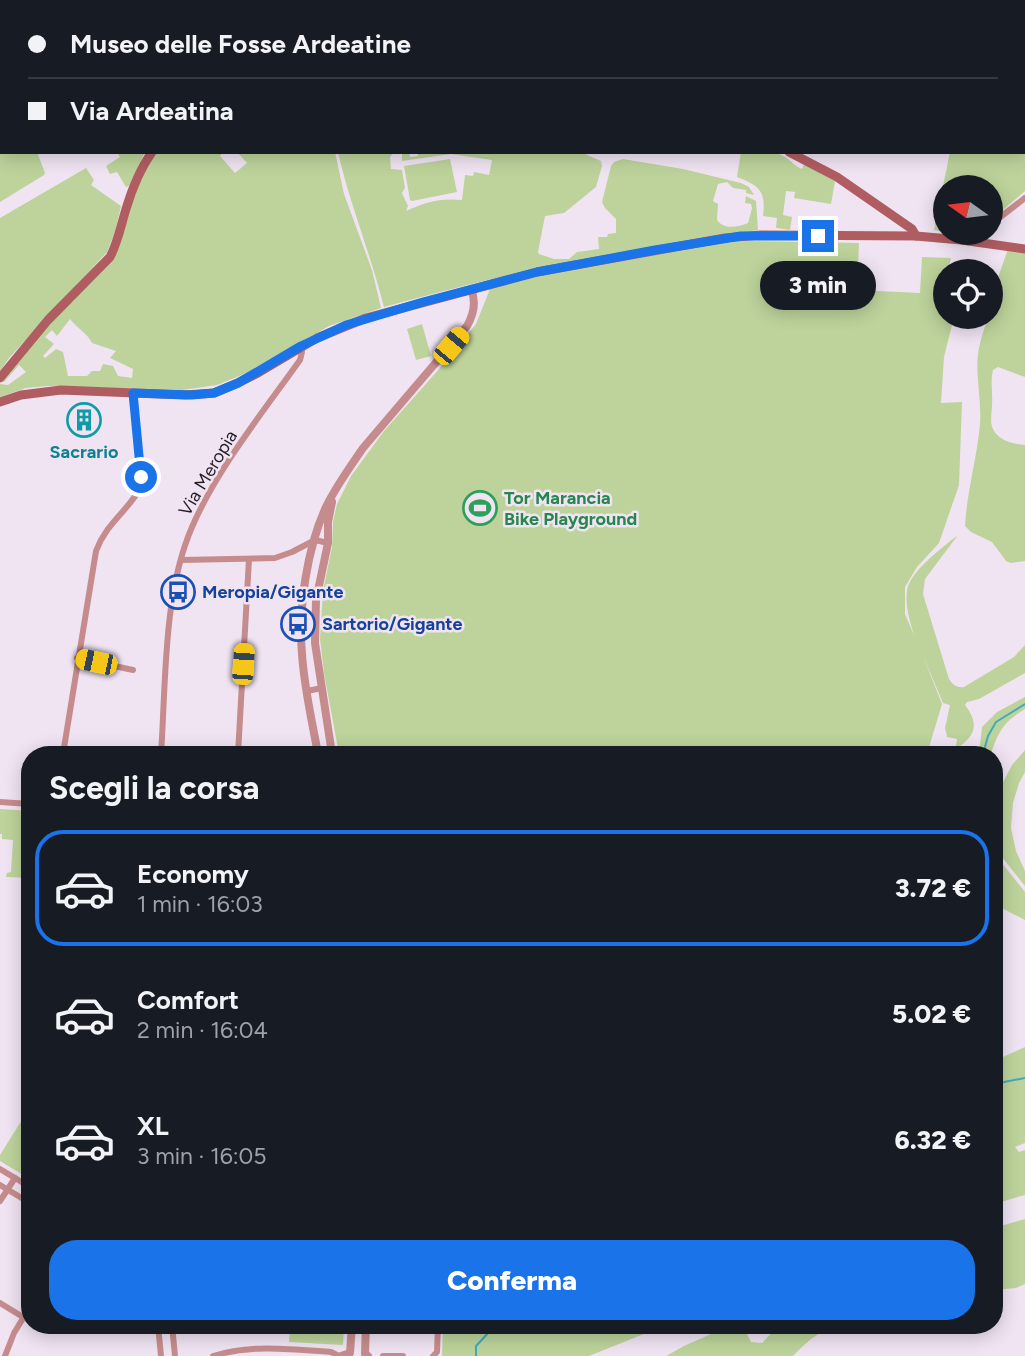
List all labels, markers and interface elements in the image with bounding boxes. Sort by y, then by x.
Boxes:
text: Museo delle Fosse Ardeatine [70,28,411,60]
text: Via Ardeatina [70,95,234,127]
north arrow [933,175,1003,245]
map controls [933,175,1003,329]
route end [802,220,834,252]
button: locate [933,259,1003,329]
callout: 3 min [760,260,876,310]
text: 3 min [789,271,847,299]
car [430,323,473,369]
building icon: Sacrario [65,401,103,439]
street label: Via Meropia [174,426,242,520]
place label: Sacrario [50,441,118,463]
route start [125,461,157,493]
place label: Tor Marancia Bike Playground [504,487,637,530]
sports icon: Tor Marancia Bike Playground [461,489,499,527]
bus stop icon: Meropia/Gigante [159,573,197,611]
place label: Meropia/Gigante [202,581,343,603]
bus stop icon: Sartorio/Gigante [279,605,317,643]
place label: Sartorio/Gigante [322,613,462,635]
car [232,642,255,686]
car [74,647,119,677]
text: Scegli la corsa [49,769,259,807]
icon: car [53,857,116,920]
text: Economy [137,858,249,890]
text: 3.72 € [895,872,971,904]
text: 1 min · 16:03 [137,890,263,918]
icon: car [53,983,116,1046]
text: Comfort [137,984,239,1016]
text: 5.02 € [892,998,971,1030]
text: 2 min · 16:04 [137,1016,268,1044]
icon: car [53,1109,116,1172]
text: XL [137,1110,169,1142]
text: 6.32 € [894,1124,971,1156]
text: 3 min · 16:05 [137,1142,266,1170]
button: Conferma [49,1240,975,1320]

